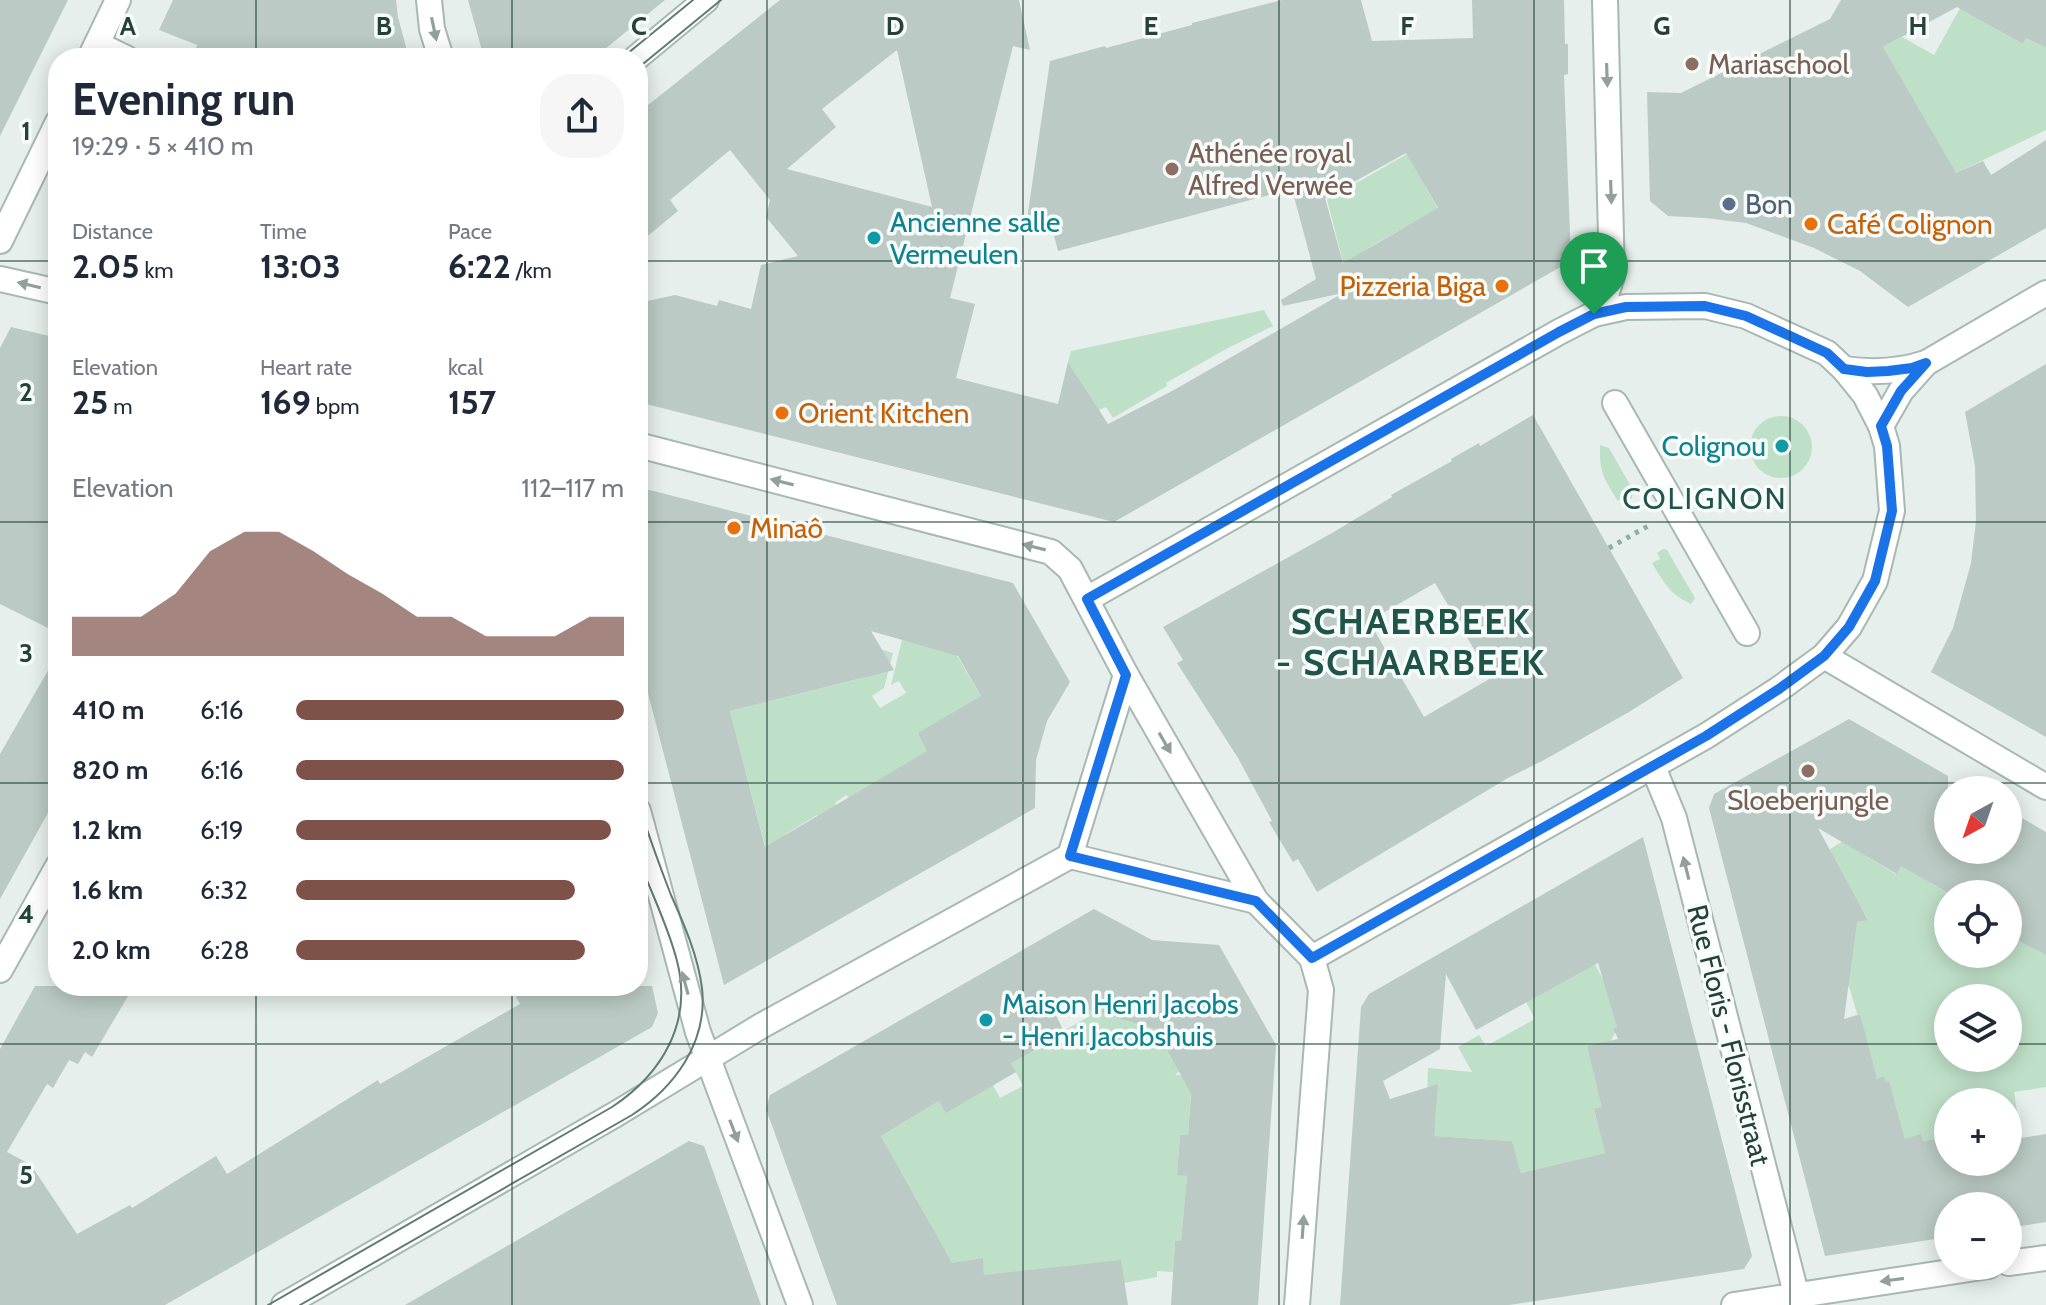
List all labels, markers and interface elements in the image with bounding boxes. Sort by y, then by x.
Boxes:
text: A [120,10,137,42]
text: B [376,10,392,42]
text: C [631,10,647,42]
text: D [886,10,904,42]
text: E [1144,10,1158,42]
text: F [1400,10,1414,42]
text: G [1653,10,1671,42]
text: H [1909,10,1927,42]
one-way arrow [428,17,441,42]
place label: Mariaschool [1708,47,1850,81]
marker: Mariaschool [1683,55,1701,73]
one-way arrow [1601,63,1614,88]
text: Evening run [72,73,295,126]
button: share [540,74,624,158]
text: 1 [21,115,31,147]
text: 19:29 · 5 × 410 m [72,130,254,162]
place label: Athénée royal Alfred Verwée [1188,136,1353,202]
marker: Athénée royal Alfred Verwée [1163,160,1181,178]
one-way arrow [1604,180,1617,205]
place label: Bon [1745,187,1793,221]
marker: Bon [1720,195,1738,213]
place label: Ancienne salle Vermeulen [890,205,1060,271]
place label: Café Colignon [1827,207,1993,241]
marker: Café Colignon [1802,215,1820,233]
text: Distance [72,218,153,245]
text: Time [260,218,307,245]
text: Pace [448,218,492,245]
marker: Ancienne salle Vermeulen [865,229,883,247]
pin [1560,232,1628,314]
icon: arrive [1572,244,1616,288]
text: 2.05 [72,245,140,287]
text: 13:03 [260,245,341,287]
text: 6:22 [448,245,511,287]
text: km [140,257,174,284]
text: /km [511,257,552,284]
place label: Pizzeria Biga [1339,269,1487,303]
marker: Pizzeria Biga [1493,277,1511,295]
one-way arrow [16,279,41,291]
text: Elevation [72,354,158,381]
text: Heart rate [260,354,352,381]
text: kcal [448,354,483,381]
text: 2 [19,376,33,408]
text: 25 [72,381,108,423]
text: 169 [260,381,311,423]
text: 157 [448,381,496,423]
text: m [108,393,133,420]
text: bpm [311,393,359,420]
place label: Orient Kitchen [798,396,969,430]
marker: Orient Kitchen [773,404,791,422]
place label: Colignou [1662,429,1766,463]
marker: Colignou [1773,437,1791,455]
text: Elevation [72,472,174,504]
text: 112–117 m [521,472,624,504]
one-way arrow [770,476,795,488]
district label: COLIGNON [1622,480,1788,517]
place label: Minaô [750,511,823,545]
marker: Minaô [725,519,743,537]
one-way arrow [1021,541,1046,553]
district label: SCHAERBEEK - SCHAARBEEK [1276,599,1546,684]
text: 3 [19,637,33,669]
text: 410 m [72,694,144,726]
text: 6:16 [200,694,243,726]
one-way arrow [1158,732,1172,754]
text: 820 m [72,754,148,786]
text: 6:16 [200,754,243,786]
marker: Sloeberjungle [1799,762,1817,780]
north arrow [1934,776,2022,864]
map controls [1934,776,2022,1280]
place label: Sloeberjungle [1727,783,1889,817]
text: 1.2 km [72,814,142,846]
text: 6:19 [200,814,243,846]
one-way arrow [1680,855,1692,880]
text: 1.6 km [72,874,143,906]
text: 6:32 [200,874,248,906]
button: locate [1934,880,2022,968]
text: 4 [18,898,34,930]
street label: Rue Floris - Florisstraat [1680,901,1778,1169]
text: 2.0 km [72,934,151,966]
text: 6:28 [200,934,250,966]
one-way arrow [678,971,691,995]
button: layers [1934,984,2022,1072]
place label: Maison Henri Jacobs - Henri Jacobshuis [1002,987,1239,1053]
marker: Maison Henri Jacobs - Henri Jacobshuis [977,1011,995,1029]
button: + [1934,1088,2022,1176]
one-way arrow [728,1119,741,1143]
text: 5 [19,1159,33,1191]
button: − [1934,1192,2022,1280]
one-way arrow [1297,1214,1310,1239]
one-way arrow [1879,1274,1904,1287]

